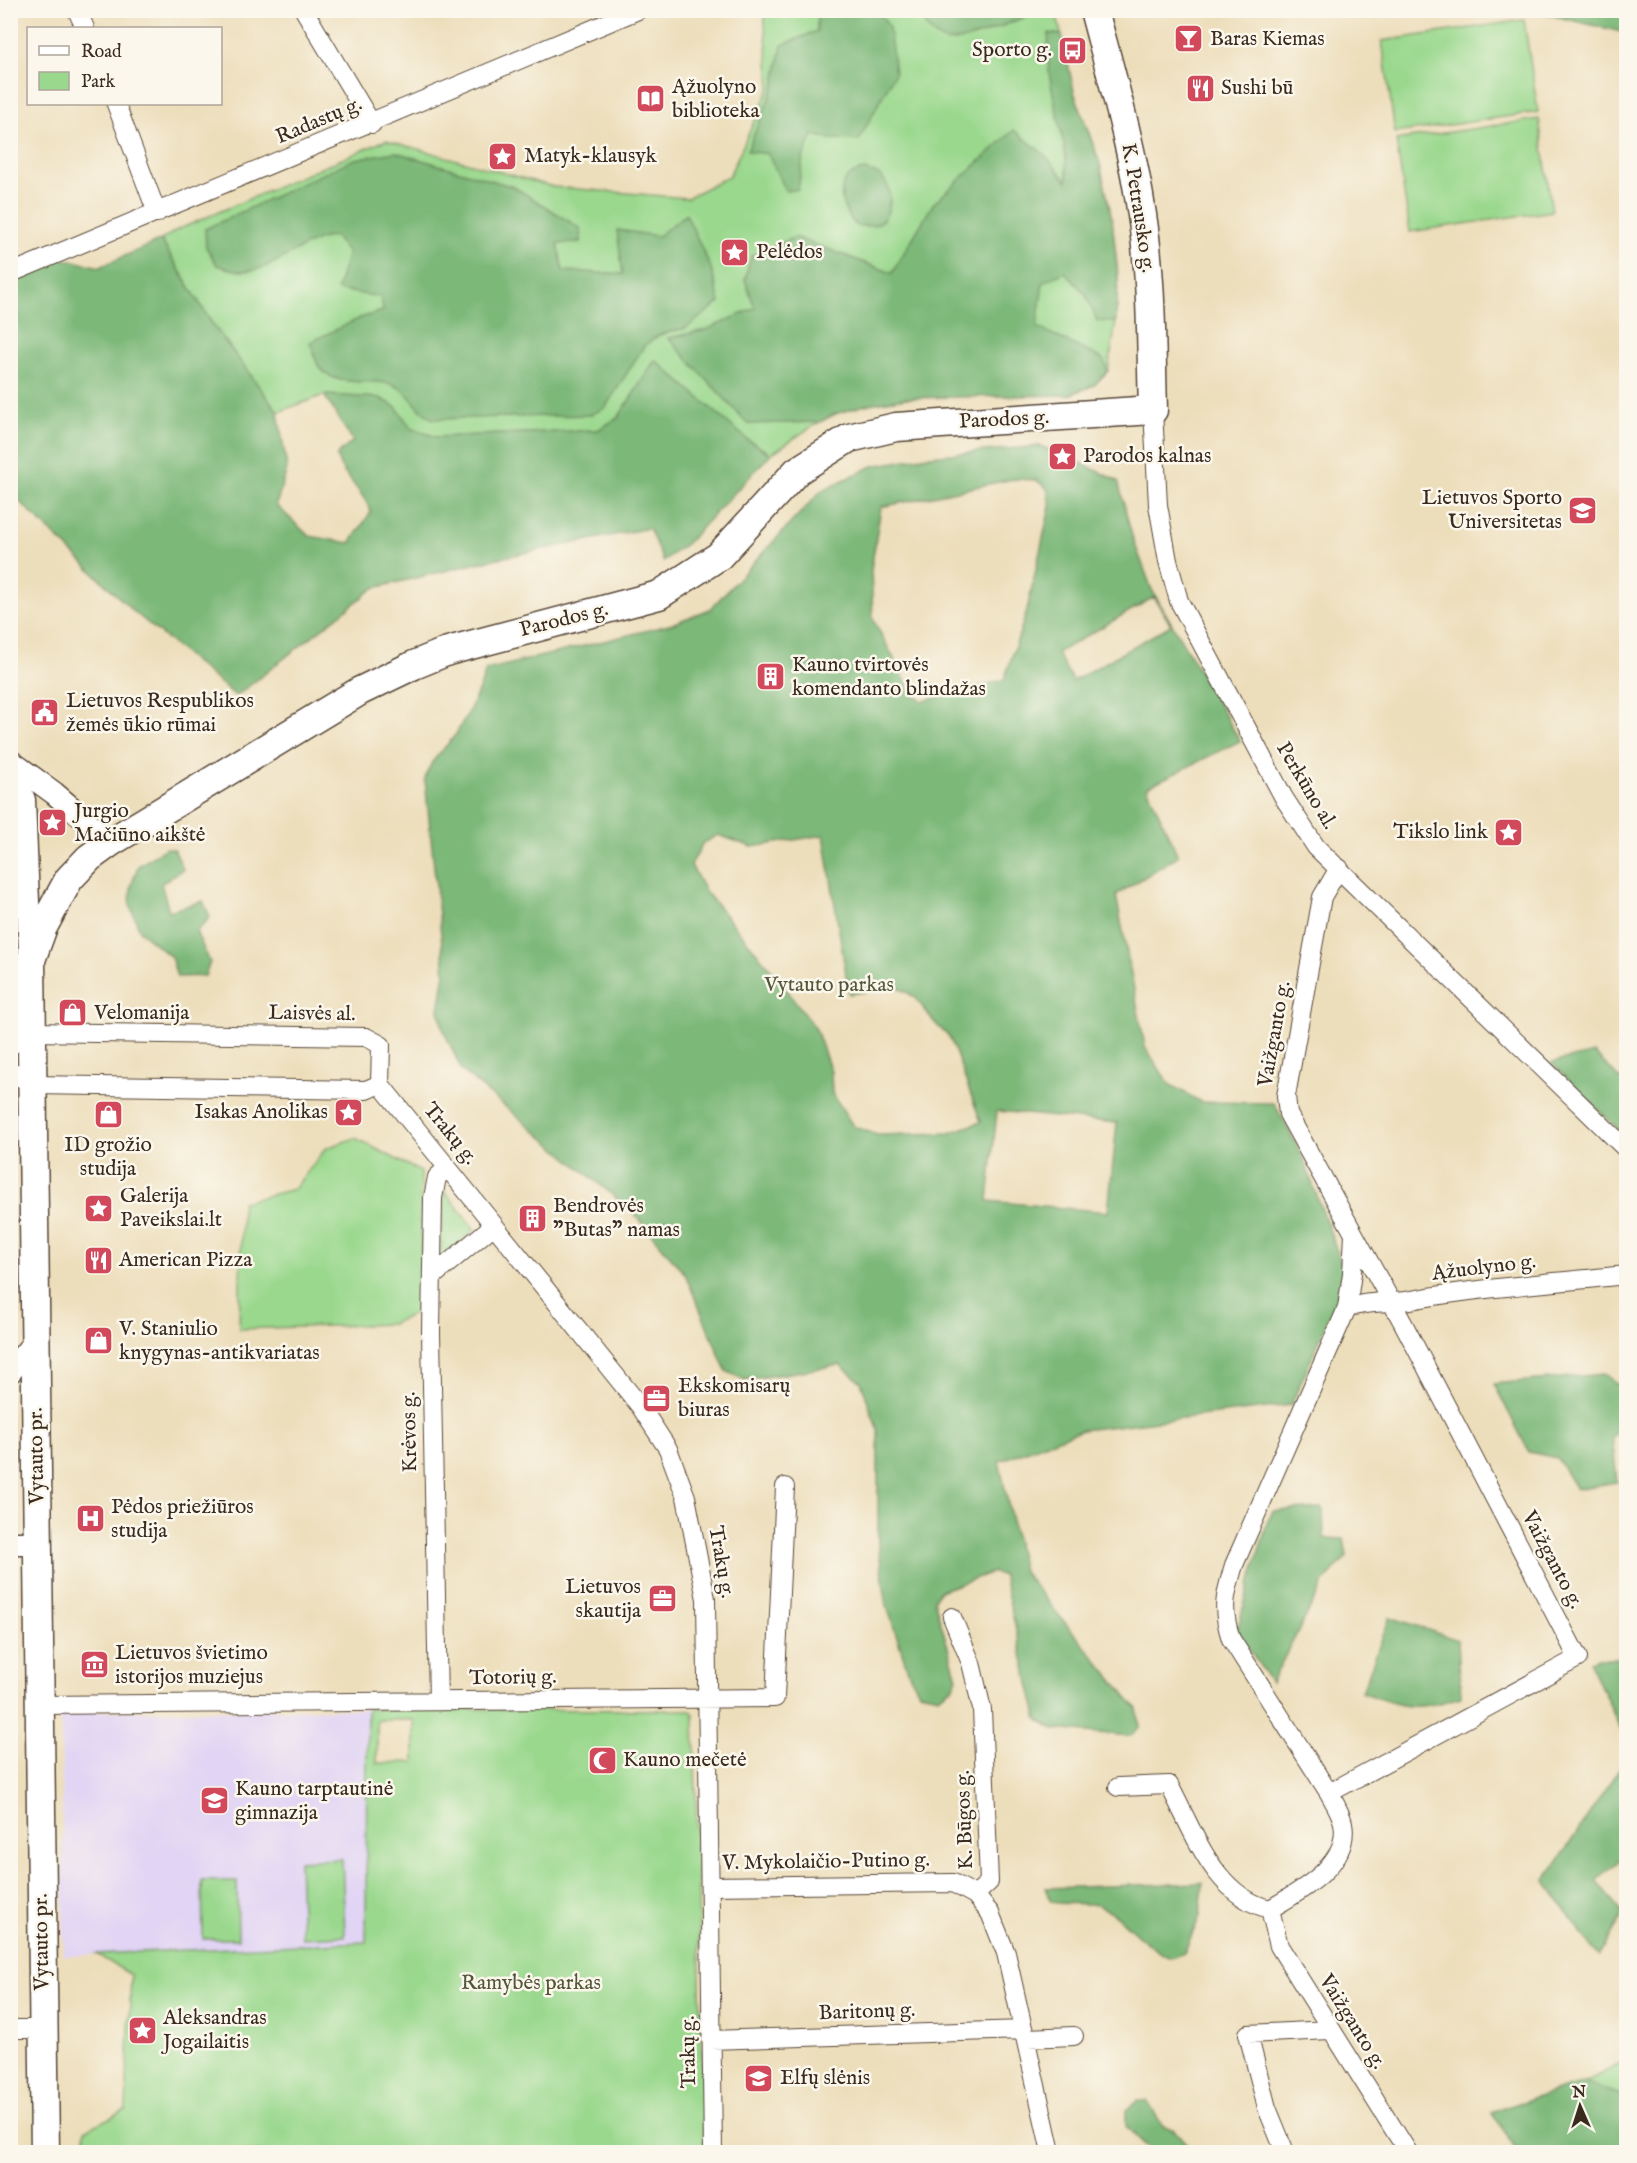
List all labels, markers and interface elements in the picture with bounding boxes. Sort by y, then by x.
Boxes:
bar icon: Baras Kiemas [1173,23,1205,55]
place label: Baras Kiemas [1210,26,1325,53]
legend [27,27,222,105]
bus stop icon: Sporto g. [1057,34,1089,66]
place label: Sporto g. [972,37,1052,64]
text: Road [81,41,122,64]
text: Park [81,71,116,94]
restaurant icon: Sushi bū [1184,72,1216,104]
place label: Ąžuolyno biblioteka [671,74,760,125]
place label: Sushi bū [1221,75,1294,102]
library icon: Ąžuolyno biblioteka [635,83,667,115]
street label: Radastų g. [272,91,366,151]
place icon: Matyk-klausyk [487,140,519,172]
street label: K. Petrausko g. [1114,141,1162,275]
place label: Matyk-klausyk [524,143,657,170]
place icon: Pelėdos [719,236,751,268]
place label: Pelėdos [756,239,823,266]
street label: Parodos g. [958,404,1050,436]
place icon: Parodos kalnas [1046,440,1078,472]
place label: Parodos kalnas [1083,443,1211,470]
place label: Lietuvos Sporto Universitetas [1422,485,1562,536]
school or university icon: Lietuvos Sporto Universitetas [1567,494,1599,526]
street label: Parodos g. [517,596,611,644]
place label: Kauno tvirtovės komendanto blindažas [792,652,986,703]
building icon: Kauno tvirtovės komendanto blindažas [755,661,787,693]
place label: Lietuvos Respublikos žemės ūkio rūmai [66,688,254,739]
public building icon: Lietuvos Respublikos žemės ūkio rūmai [29,697,61,729]
street label: Perkūno al. [1269,737,1343,835]
place label: Jurgio Mačiūno aikštė [72,798,206,849]
place icon: Jurgio Mačiūno aikštė [37,807,69,839]
place icon: Tikslo link [1493,816,1525,848]
place label: Tikslo link [1393,819,1489,846]
park label: Vytauto parkas [763,972,894,999]
street label: Vaižganto g. [1252,979,1298,1090]
shop icon: Velomanija [57,997,89,1029]
place label: Velomanija [93,1000,190,1027]
street label: Laisvės al. [268,1000,356,1028]
place icon: Isakas Anolikas [333,1096,365,1128]
street label: Trakų g. [417,1097,483,1171]
shop icon: ID grožio studija [92,1098,124,1130]
place label: Isakas Anolikas [195,1099,328,1126]
place label: ID grožio studija [64,1132,152,1183]
place label: Galerija Paveikslai.lt [120,1183,222,1234]
place icon: Galerija Paveikslai.lt [83,1192,115,1224]
place label: Bendrovės "Butas" namas [553,1193,680,1244]
building icon: Bendrovės "Butas" namas [516,1202,548,1234]
restaurant icon: American Pizza [82,1244,114,1276]
place label: American Pizza [118,1247,253,1274]
street label: Ąžuolyno g. [1429,1248,1538,1288]
place label: V. Staniulio knygynas-antikvariatas [118,1316,320,1367]
shop icon: V. Staniulio knygynas-antikvariatas [82,1325,114,1357]
place label: Ekskomisarų biuras [678,1373,791,1424]
office icon: Ekskomisarų biuras [641,1382,673,1414]
street label: Krėvos g. [396,1391,424,1473]
street label: Vytauto pr. [23,1407,51,1506]
place label: Pėdos priežiūros studija [111,1494,254,1545]
hospital icon: Pėdos priežiūros studija [74,1503,106,1535]
street label: Vaižganto g. [1514,1505,1589,1614]
street label: Trakų g. [701,1524,741,1600]
place label: Lietuvos skautija [565,1574,642,1625]
office icon: Lietuvos skautija [646,1583,678,1615]
place label: Lietuvos švietimo istorijos muziejus [115,1640,268,1691]
museum icon: Lietuvos švietimo istorijos muziejus [78,1649,110,1681]
street label: Totorių g. [469,1664,557,1692]
mosque icon: Kauno mečetė [586,1744,618,1776]
place label: Kauno mečetė [623,1747,747,1774]
street label: K. Būgos g. [950,1770,980,1870]
place label: Kauno tarptautinė gimnazija [235,1776,394,1827]
school or university icon: Kauno tarptautinė gimnazija [198,1785,230,1817]
street label: V. Mykolaičio-Putino g. [721,1847,930,1877]
street label: Vytauto pr. [28,1893,56,1992]
street label: Vaižganto g. [1312,1969,1392,2075]
park label: Ramybės parkas [461,1970,601,1997]
street label: Baritonų g. [818,1997,916,2027]
place label: Aleksandras Jogailaitis [161,2005,267,2056]
place icon: Aleksandras Jogailaitis [126,2014,158,2046]
street label: Trakų g. [675,2015,703,2089]
school or university icon: Elfų slėnis [743,2062,775,2094]
place label: Elfų slėnis [780,2065,870,2092]
north arrow [1550,2076,1610,2136]
text: N [1571,2083,1587,2103]

